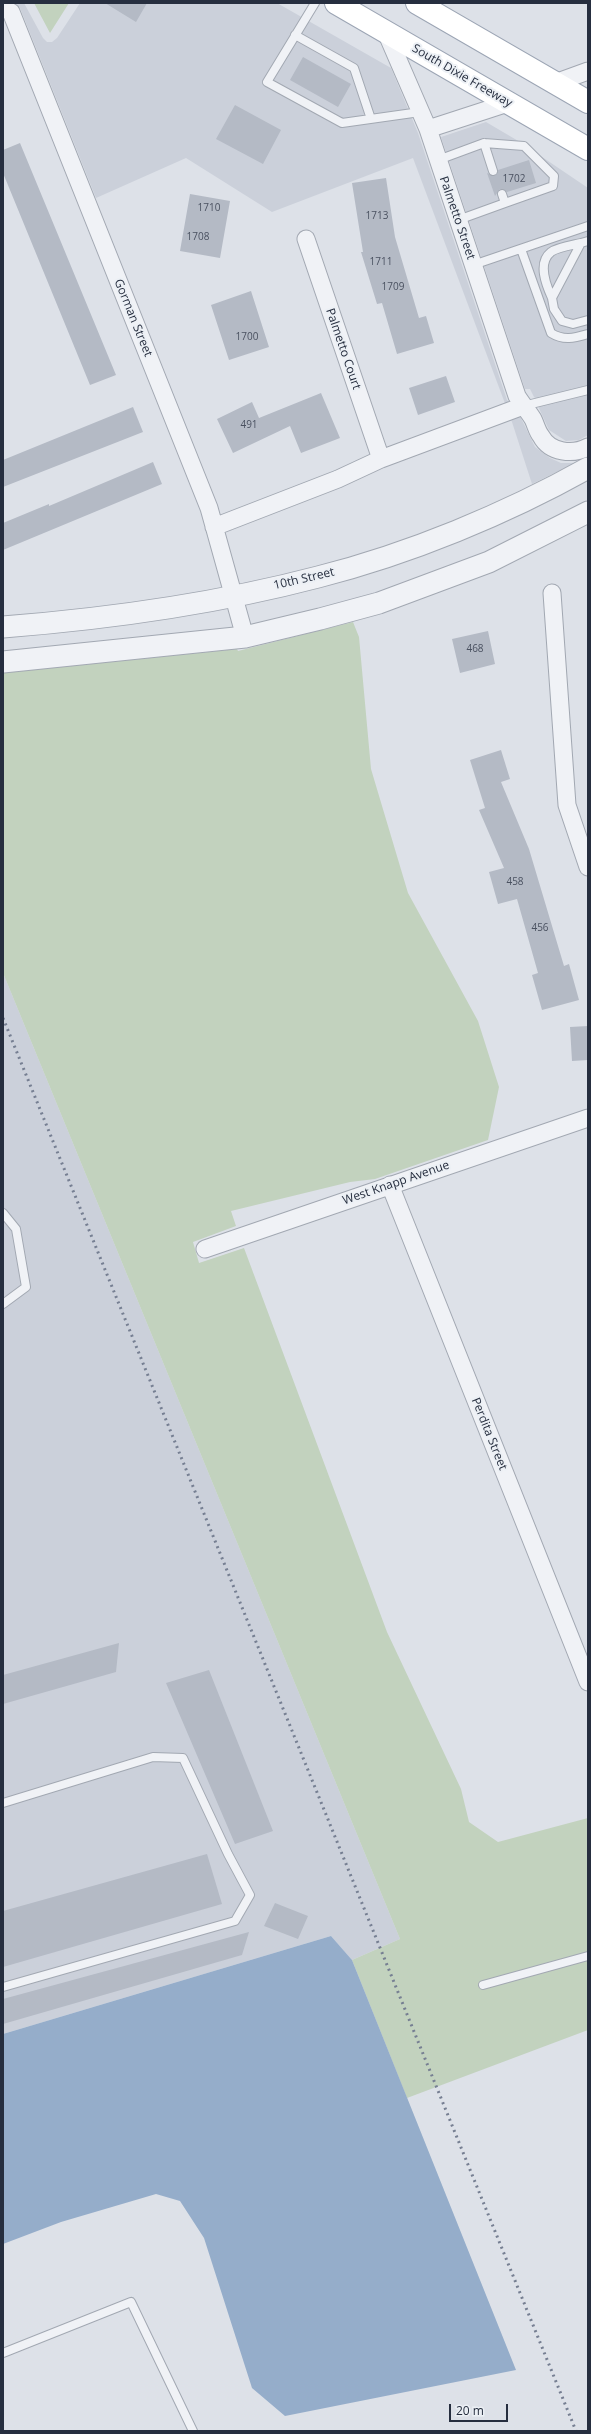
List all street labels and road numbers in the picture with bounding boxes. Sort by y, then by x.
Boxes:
street label: South Dixie Freeway [409,41,515,111]
street label: Palmetto Street [436,174,478,262]
street label: Gorman Street [111,277,155,359]
street label: Palmetto Court [322,306,364,392]
street label: 10th Street [272,565,336,593]
street label: West Knapp Avenue [341,1158,451,1208]
street label: Perdita Street [468,1396,510,1472]

